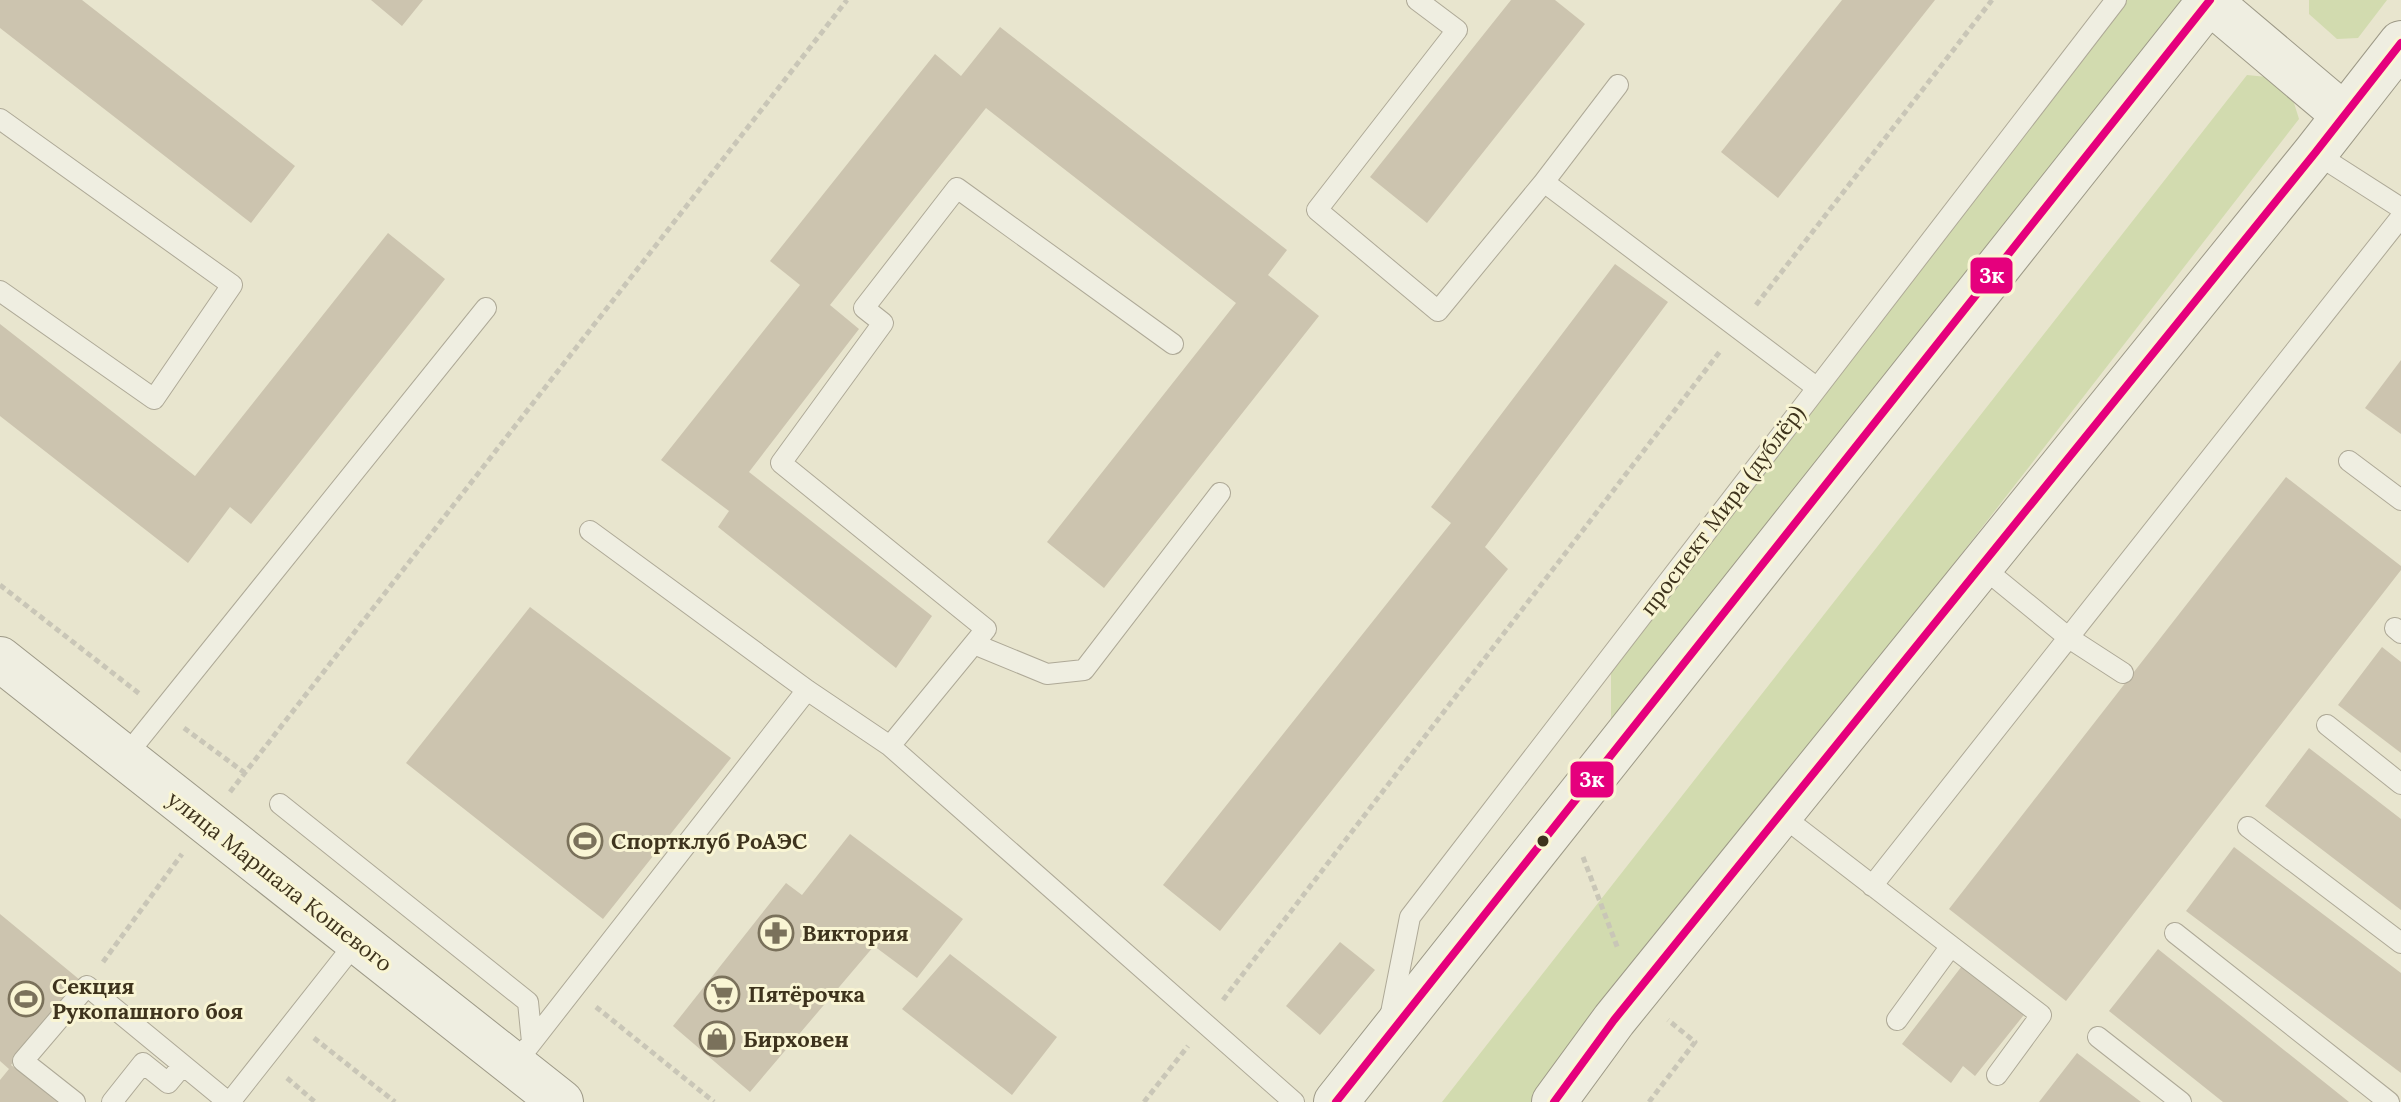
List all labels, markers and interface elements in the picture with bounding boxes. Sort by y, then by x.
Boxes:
line badge: 3к [1969,256,2014,295]
text: 3к [1979,261,2005,289]
street label: проспект Мира (дублёр) [1634,399,1810,621]
line badge: 3к [1569,760,1615,799]
text: 3к [1579,765,1605,793]
street label: улица Маршала Кошевого [162,784,398,978]
sports icon: Спортклуб РоАЭС [566,822,604,860]
place label: Спортклуб РоАЭС [611,827,807,855]
unlabelled marker [1535,833,1551,849]
pharmacy icon: Виктория [757,914,795,952]
place label: Виктория [802,919,909,947]
place label: Секция Рукопашного боя [52,972,243,1025]
supermarket icon: Пятёрочка [703,975,741,1013]
sports icon: Секция Рукопашного боя [7,980,45,1018]
place label: Пятёрочка [748,980,866,1008]
shop icon: Бирховен [698,1020,736,1058]
place label: Бирховен [743,1025,849,1053]

